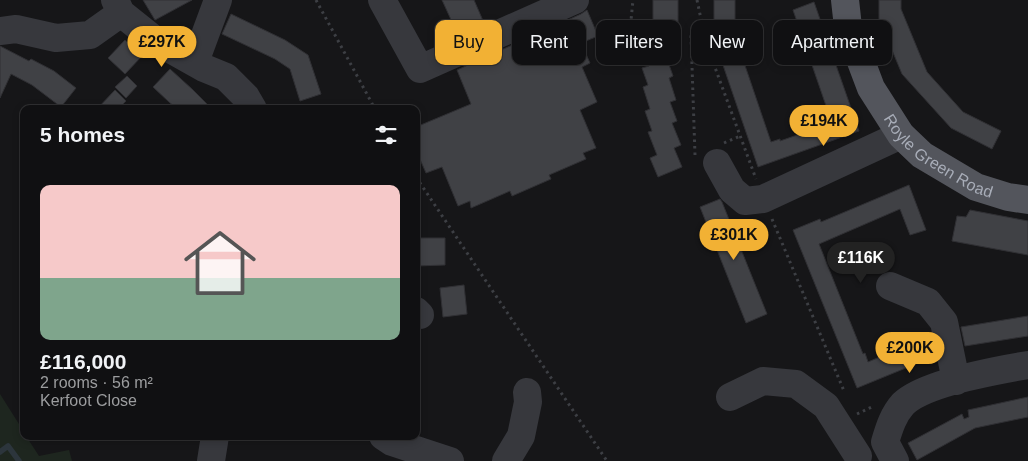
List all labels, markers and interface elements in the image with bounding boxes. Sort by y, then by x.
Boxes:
chip: Buy [435,20,502,65]
chip: Rent [512,20,586,65]
chip: Filters [596,20,681,65]
chip: New [691,20,763,65]
chip: Apartment [773,20,892,65]
pin: £297K [127,26,197,68]
text: £297K [138,33,186,50]
pin: £194K [789,104,859,147]
street label: Royle Green Road [881,111,995,201]
text: £194K [800,112,848,129]
icon: filters [372,121,400,149]
text: 5 homes [40,123,125,146]
icon: home [175,218,265,308]
pin: £301K [699,218,769,261]
text: £301K [710,226,758,243]
pin: £116K [826,242,896,284]
text: £116K [838,249,884,266]
pin: £200K [875,332,945,374]
text: £200K [886,339,934,356]
text: £116,000 [40,350,126,373]
text: 2 rooms · 56 m² [40,374,153,391]
text: Kerfoot Close [40,392,137,409]

